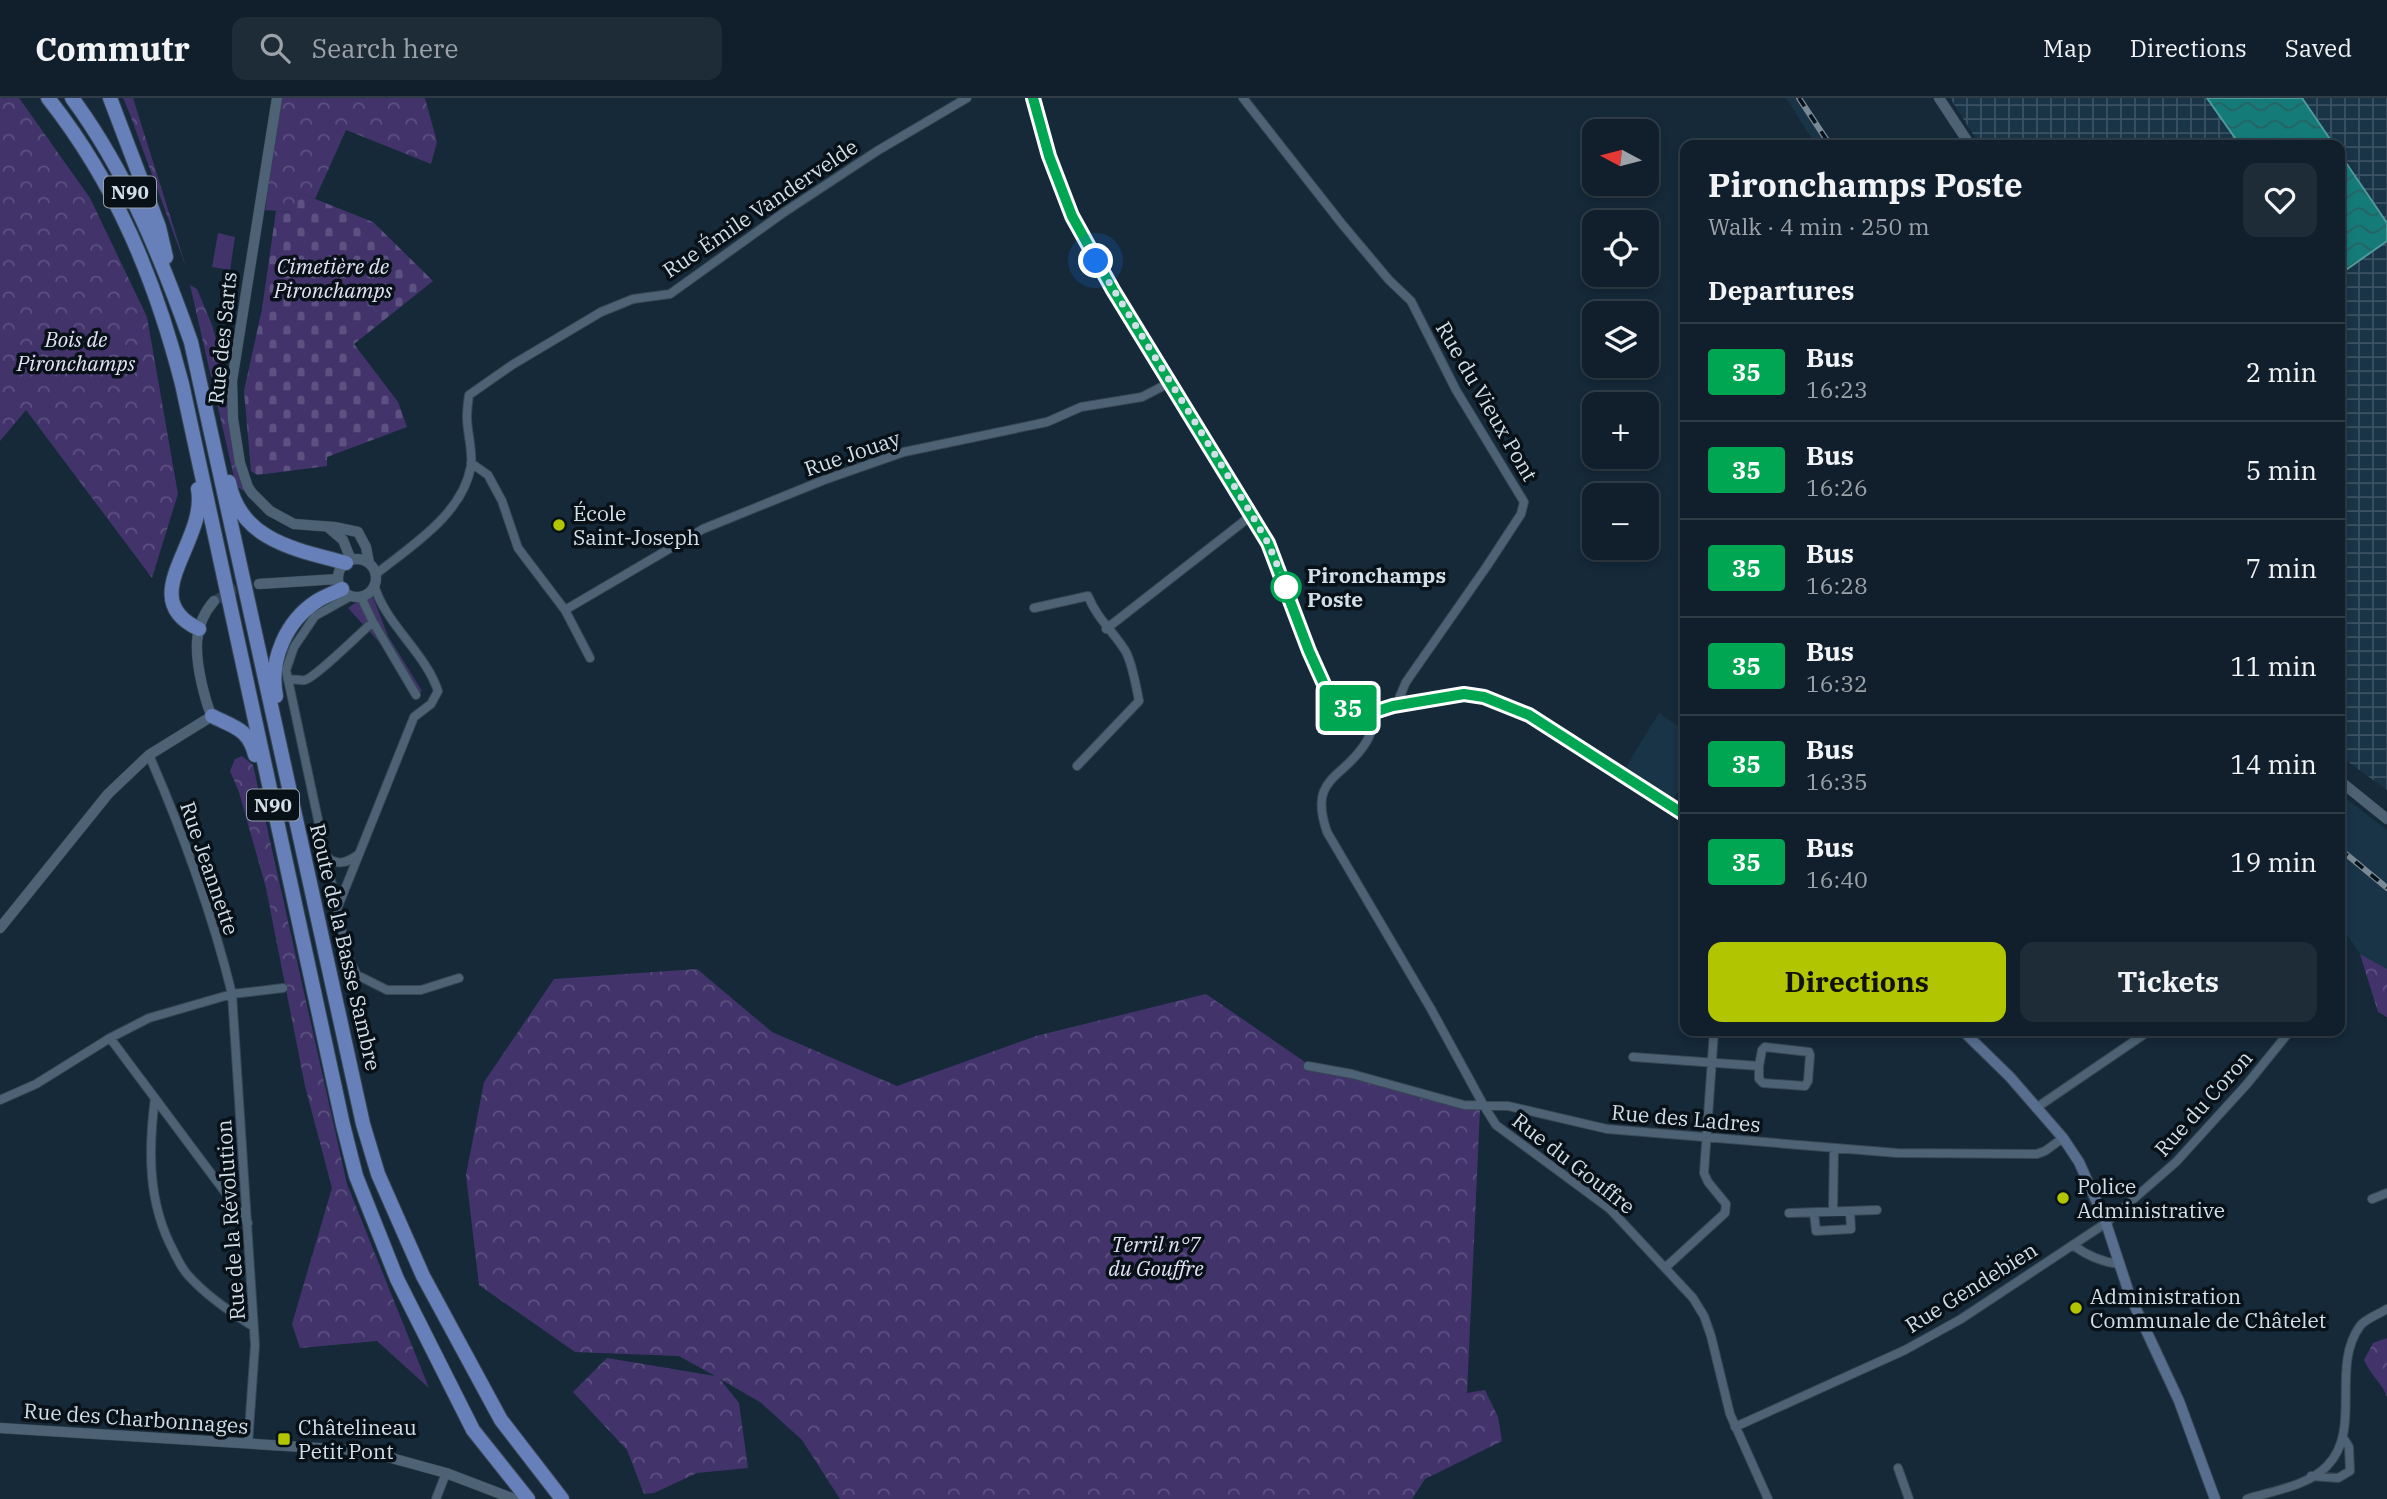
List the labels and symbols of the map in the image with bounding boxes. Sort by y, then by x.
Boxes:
north arrow [1582,119,1659,196]
street label: Rue Émile Vandervelde [657,132,863,284]
road number: N90 [104,176,156,208]
your location [1078,243,1113,278]
park label: Cimetière de Pironchamps [273,252,393,304]
street label: Rue des Sarts [201,270,243,406]
street label: Rue du Vieux Pont [1430,316,1544,486]
park label: Bois de Pironchamps [16,325,136,377]
street label: Rue Jouay [800,423,904,482]
place label: École Saint-Joseph [573,499,700,551]
marker: École Saint-Joseph [551,517,567,533]
place label: Pironchamps Poste [1307,561,1446,613]
marker: Pironchamps Poste [1271,572,1301,602]
line badge: 35 [1316,685,1380,731]
road number: N90 [247,790,299,820]
street label: Rue Jeannette [174,798,246,938]
street label: Route de la Basse Sambre [304,821,388,1073]
street label: Rue du Coron [2148,1044,2258,1162]
street label: Rue des Ladres [1610,1098,1762,1138]
street label: Rue du Gouffre [1507,1106,1641,1220]
street label: Rue de la Révolution [209,1119,251,1321]
place label: Police Administrative [2077,1172,2225,1224]
marker: Police Administrative [2055,1190,2071,1206]
park label: Terril n°7 du Gouffre [1108,1230,1204,1282]
street label: Rue Gendebien [1900,1235,2042,1339]
place label: Administration Communale de Châtelet [2090,1282,2326,1334]
marker: Administration Communale de Châtelet [2068,1300,2084,1316]
street label: Rue des Charbonnages [23,1396,249,1440]
place label: Châtelineau Petit Pont [298,1413,417,1465]
marker: Châtelineau Petit Pont [276,1431,292,1447]

